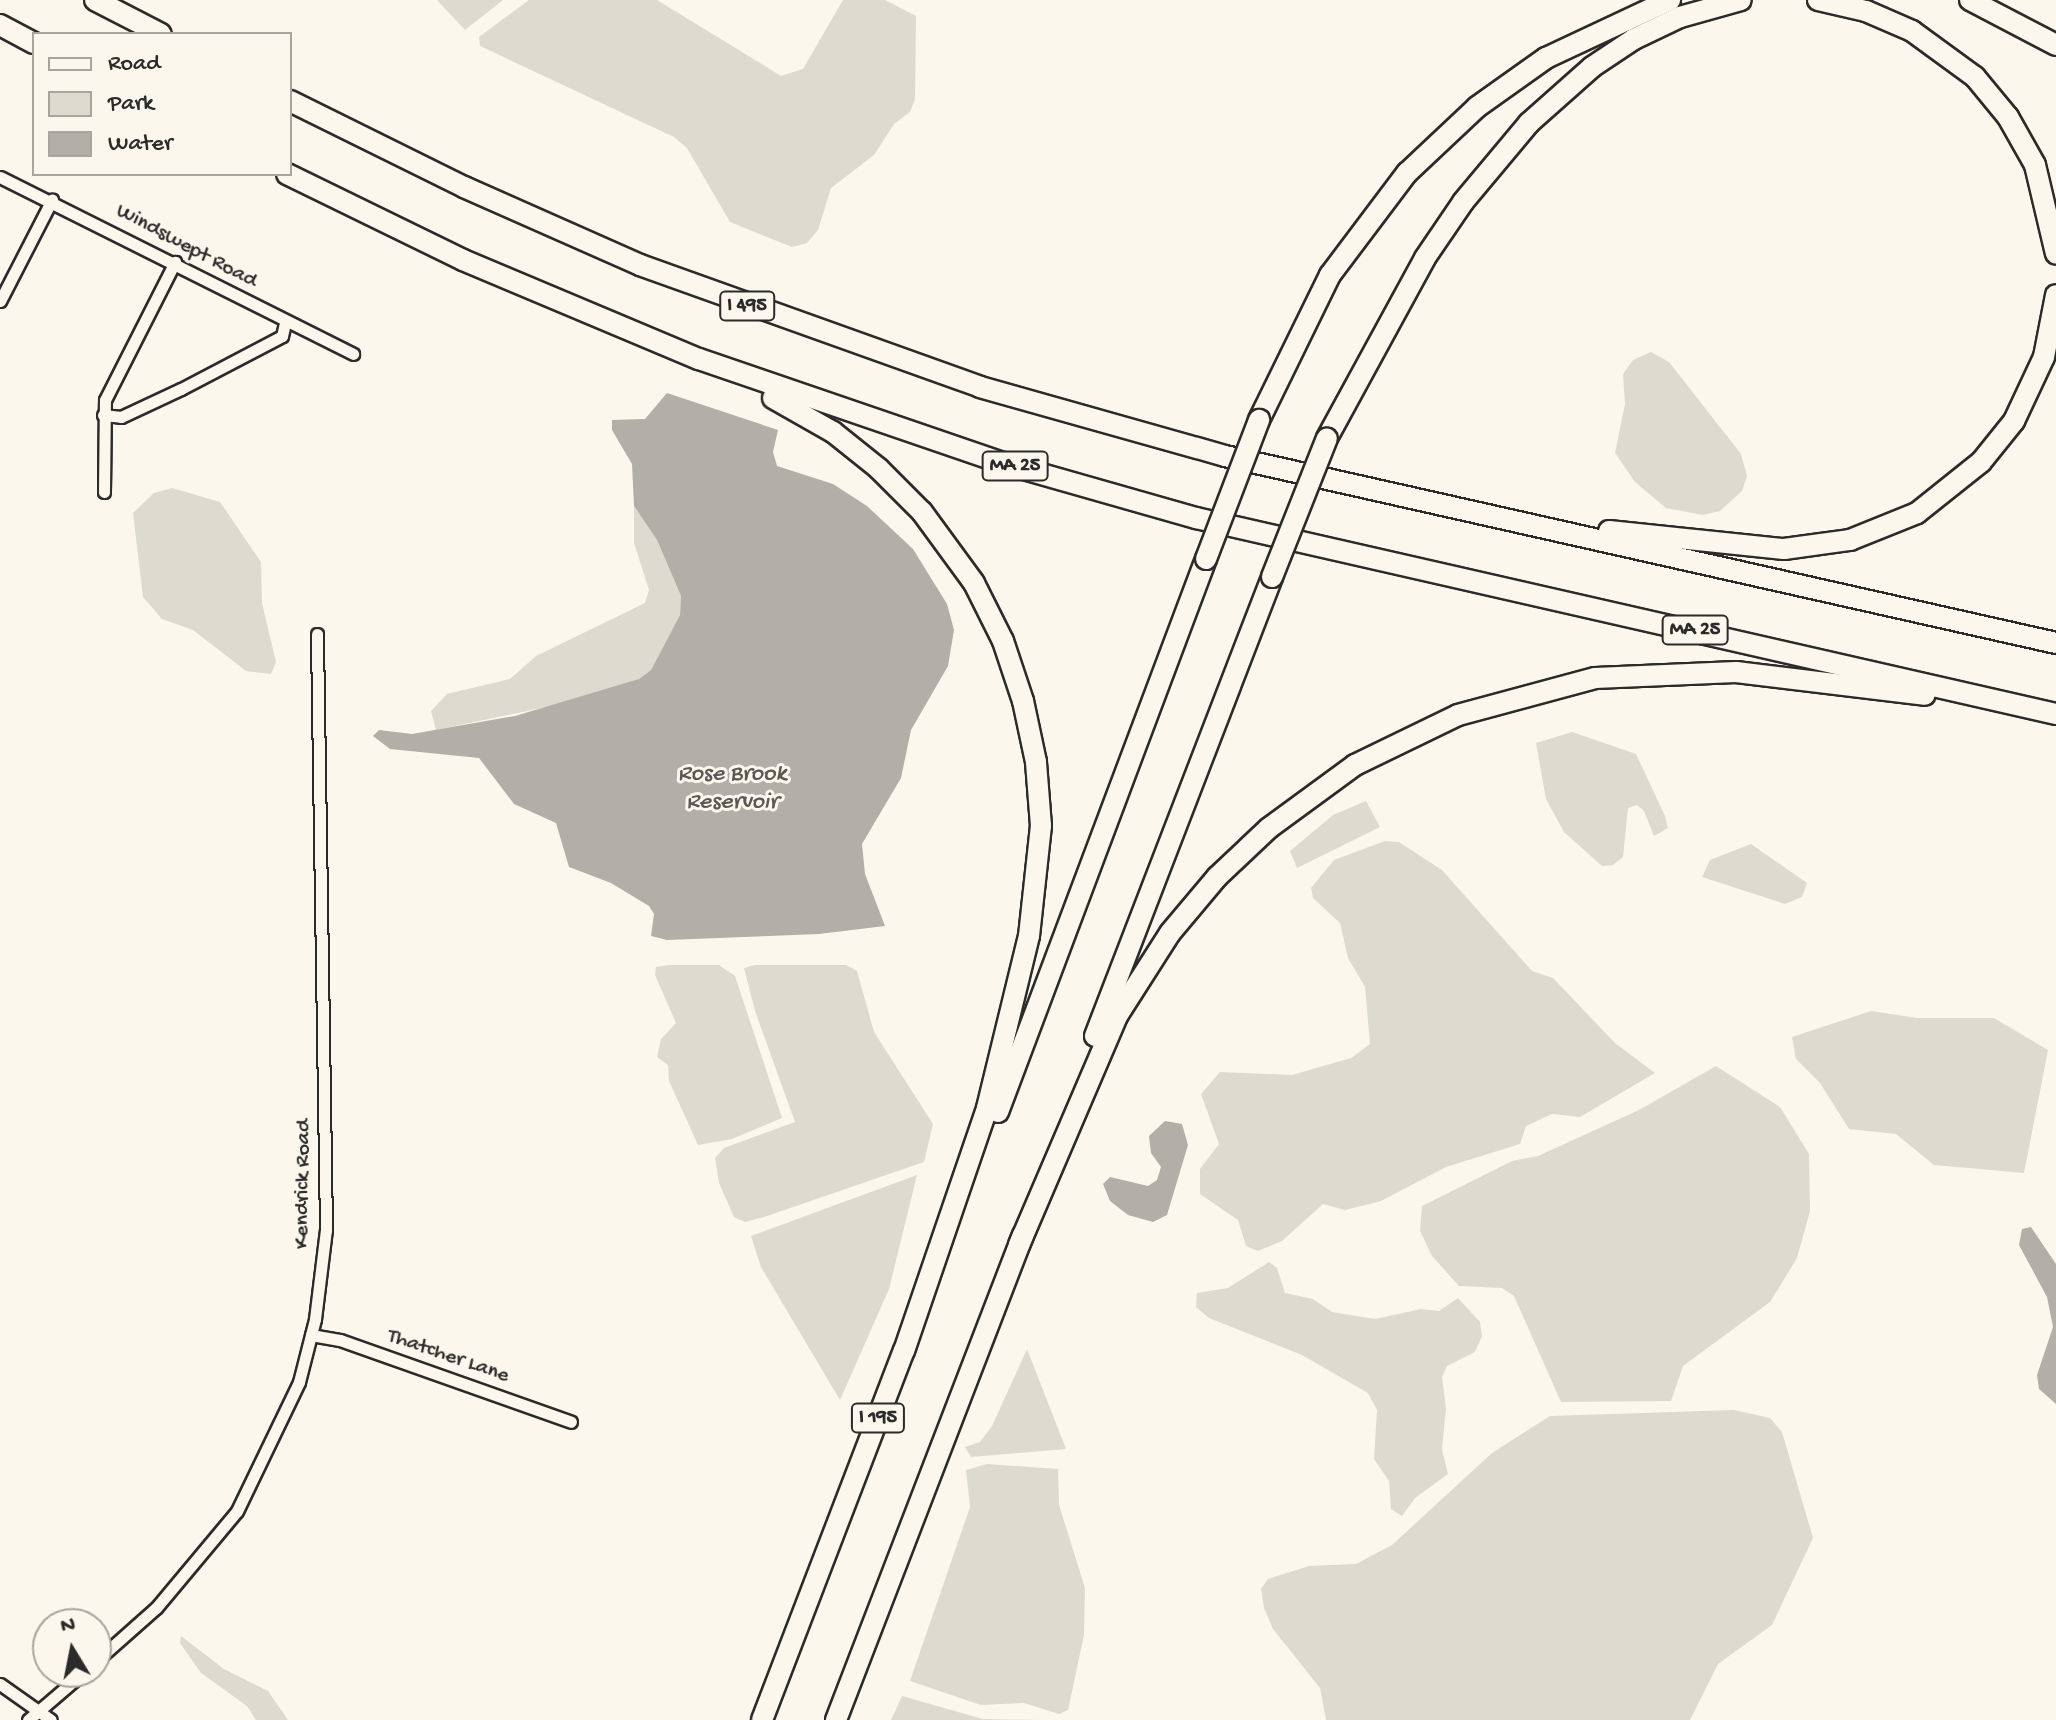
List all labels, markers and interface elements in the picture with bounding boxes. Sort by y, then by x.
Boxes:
legend [32,32,292,176]
text: Road [108,50,160,79]
text: Park [108,90,154,119]
text: Water [108,130,172,159]
street label: Windswept Road [111,199,261,295]
road number: I 495 [719,290,775,322]
road number: MA 25 [981,450,1049,482]
road number: MA 25 [1661,614,1729,646]
water label: Rose Brook Reservoir [678,761,786,817]
street label: Kendrick Road [290,1119,318,1249]
street label: Thatcher Lane [384,1324,512,1390]
road number: I 195 [850,1402,906,1434]
north arrow [32,1608,112,1688]
text: N [59,1612,78,1640]

